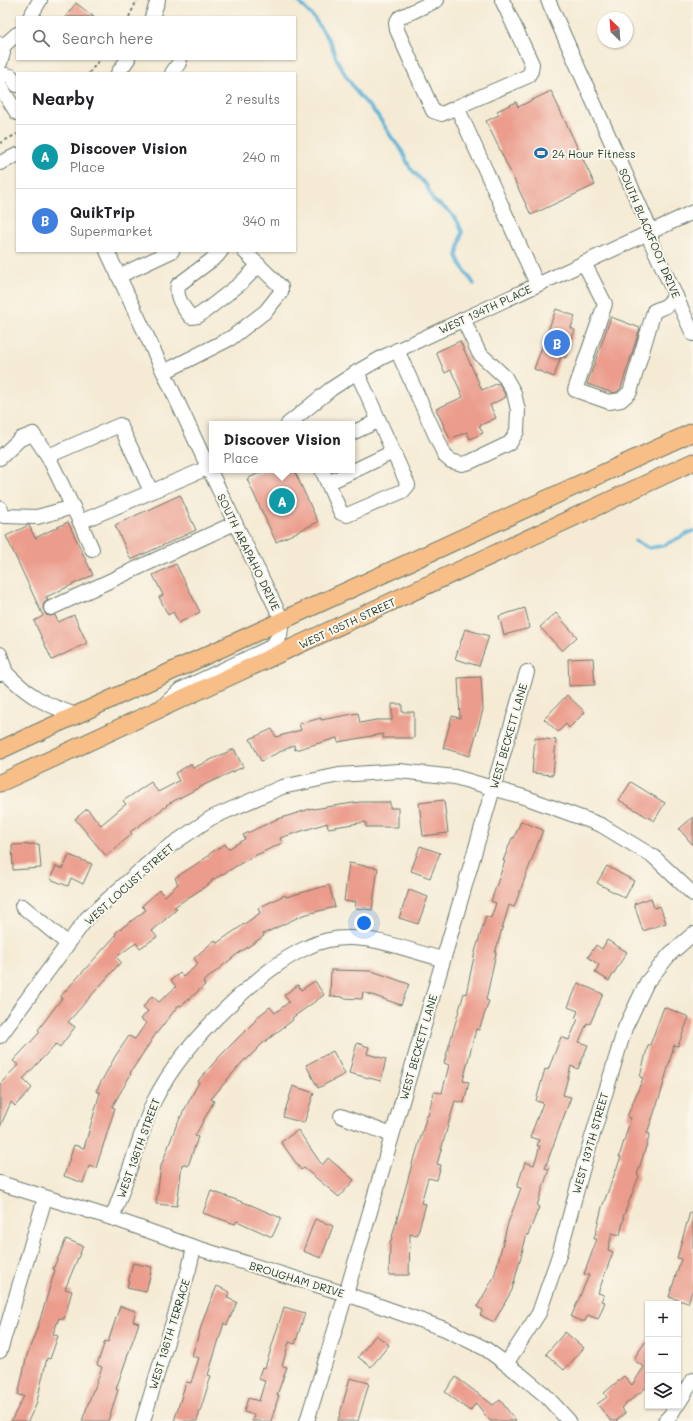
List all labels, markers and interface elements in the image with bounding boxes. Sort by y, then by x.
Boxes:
north arrow [597,12,633,48]
search box [16,16,296,60]
icon: search [30,27,52,49]
text: Search here [62,28,153,48]
text: Nearby [32,87,94,109]
text: 2 results [225,90,280,107]
text: Discover Vision [70,138,187,158]
sports icon: 24 Hour Fitness [533,145,549,161]
place label: 24 Hour Fitness [552,146,635,161]
text: A [40,148,50,165]
text: 240 m [243,148,280,165]
text: Place [70,158,105,175]
street label: SOUTH BLACKFOOT DRIVE [616,166,684,300]
text: QuikTrip [70,202,135,222]
text: B [41,212,49,229]
text: 340 m [242,212,280,229]
text: Supermarket [70,222,153,239]
street label: WEST 134TH PLACE [436,281,534,337]
pin: B [544,328,570,358]
popup [209,421,355,473]
text: Discover Vision [223,429,341,449]
text: Place [223,449,258,466]
pin: A [269,486,295,516]
street label: SOUTH ARAPAHO DRIVE [215,491,283,613]
street label: WEST 135TH STREET [296,594,398,652]
street label: WEST BECKETT LANE [486,681,530,791]
street label: WEST LOCUST STREET [81,840,177,928]
your location [354,913,374,933]
street label: WEST BECKETT LANE [396,992,440,1102]
street label: WEST 137TH STREET [568,1091,612,1195]
street label: WEST 136TH STREET [113,1096,163,1200]
street label: BROUGHAM DRIVE [248,1257,346,1301]
street label: WEST 136TH TERRACE [145,1277,193,1391]
map controls [645,1301,681,1409]
button: + [645,1301,681,1337]
button: − [645,1337,681,1373]
button: layers [645,1373,681,1409]

